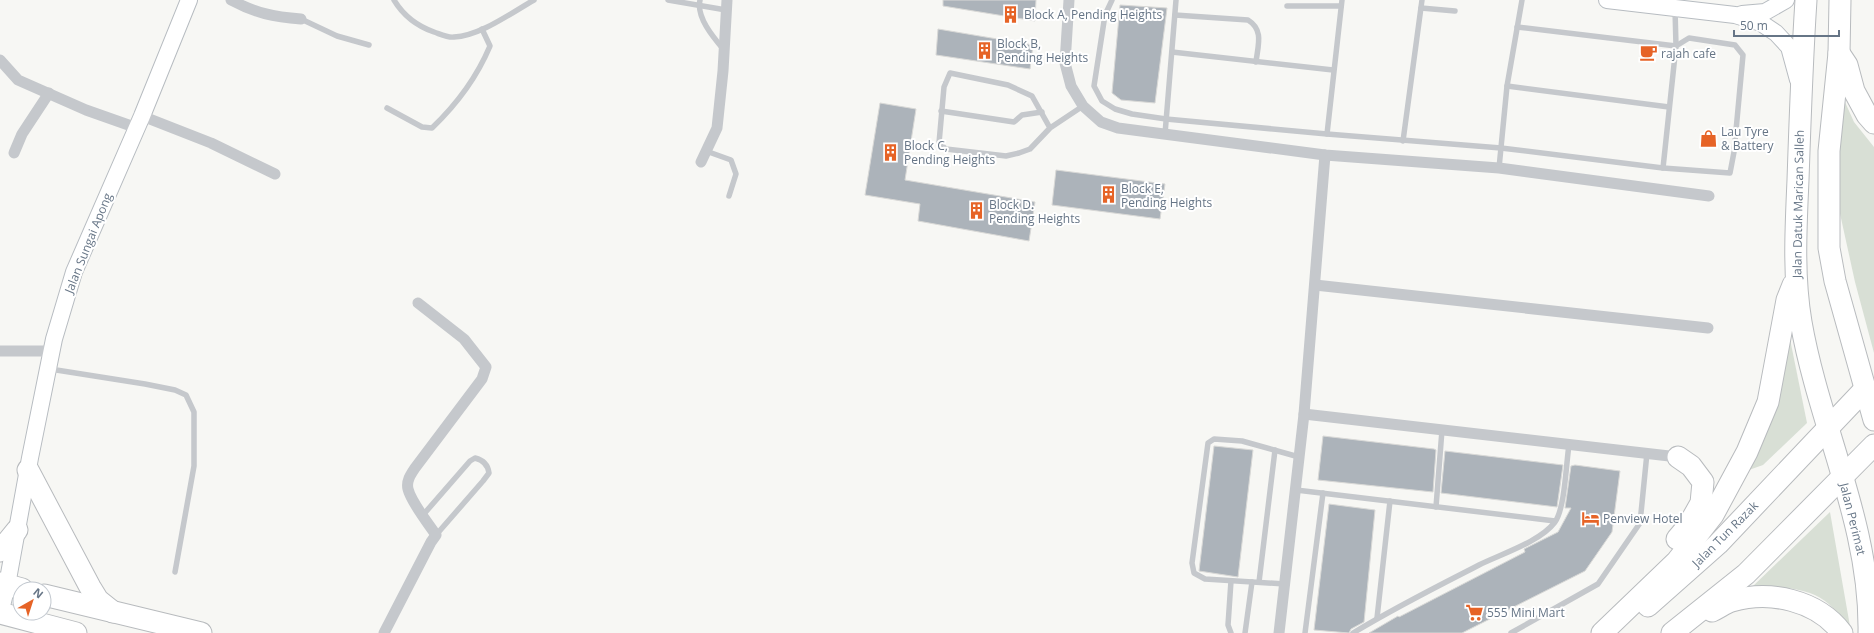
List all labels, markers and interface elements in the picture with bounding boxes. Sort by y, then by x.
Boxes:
building icon: Block A, Pending Heights [1001,4,1021,24]
place label: Block A, Pending Heights [1024,6,1162,23]
scale bar [1734,12,1839,38]
text: 50 m [1740,17,1768,34]
place label: Block B, Pending Heights [997,35,1088,66]
building icon: Block B, Pending Heights [974,40,994,60]
cafe icon: rajah cafe [1638,43,1658,63]
place label: rajah cafe [1661,45,1716,62]
place label: Lau Tyre & Battery [1721,123,1774,154]
shop icon: Lau Tyre & Battery [1698,128,1718,148]
street label: Jalan Datuk Marican Salleh [1788,130,1808,279]
place label: Block C, Pending Heights [904,137,995,168]
building icon: Block C, Pending Heights [881,142,901,162]
place label: Block E, Pending Heights [1121,180,1212,211]
building icon: Block E, Pending Heights [1098,185,1118,205]
street label: Jalan Sungai Apong [60,190,116,297]
place label: Block D. Pending Heights [989,196,1080,227]
building icon: Block D. Pending Heights [966,201,986,221]
street label: Jalan Perimat [1836,480,1870,557]
street label: Jalan Tun Razak [1687,497,1762,572]
hotel icon: Penview Hotel [1580,508,1600,528]
place label: Penview Hotel [1603,510,1683,527]
north arrow [12,581,52,621]
text: N [30,584,47,601]
supermarket icon: 555 Mini Mart [1464,602,1484,622]
place label: 555 Mini Mart [1487,604,1565,621]

